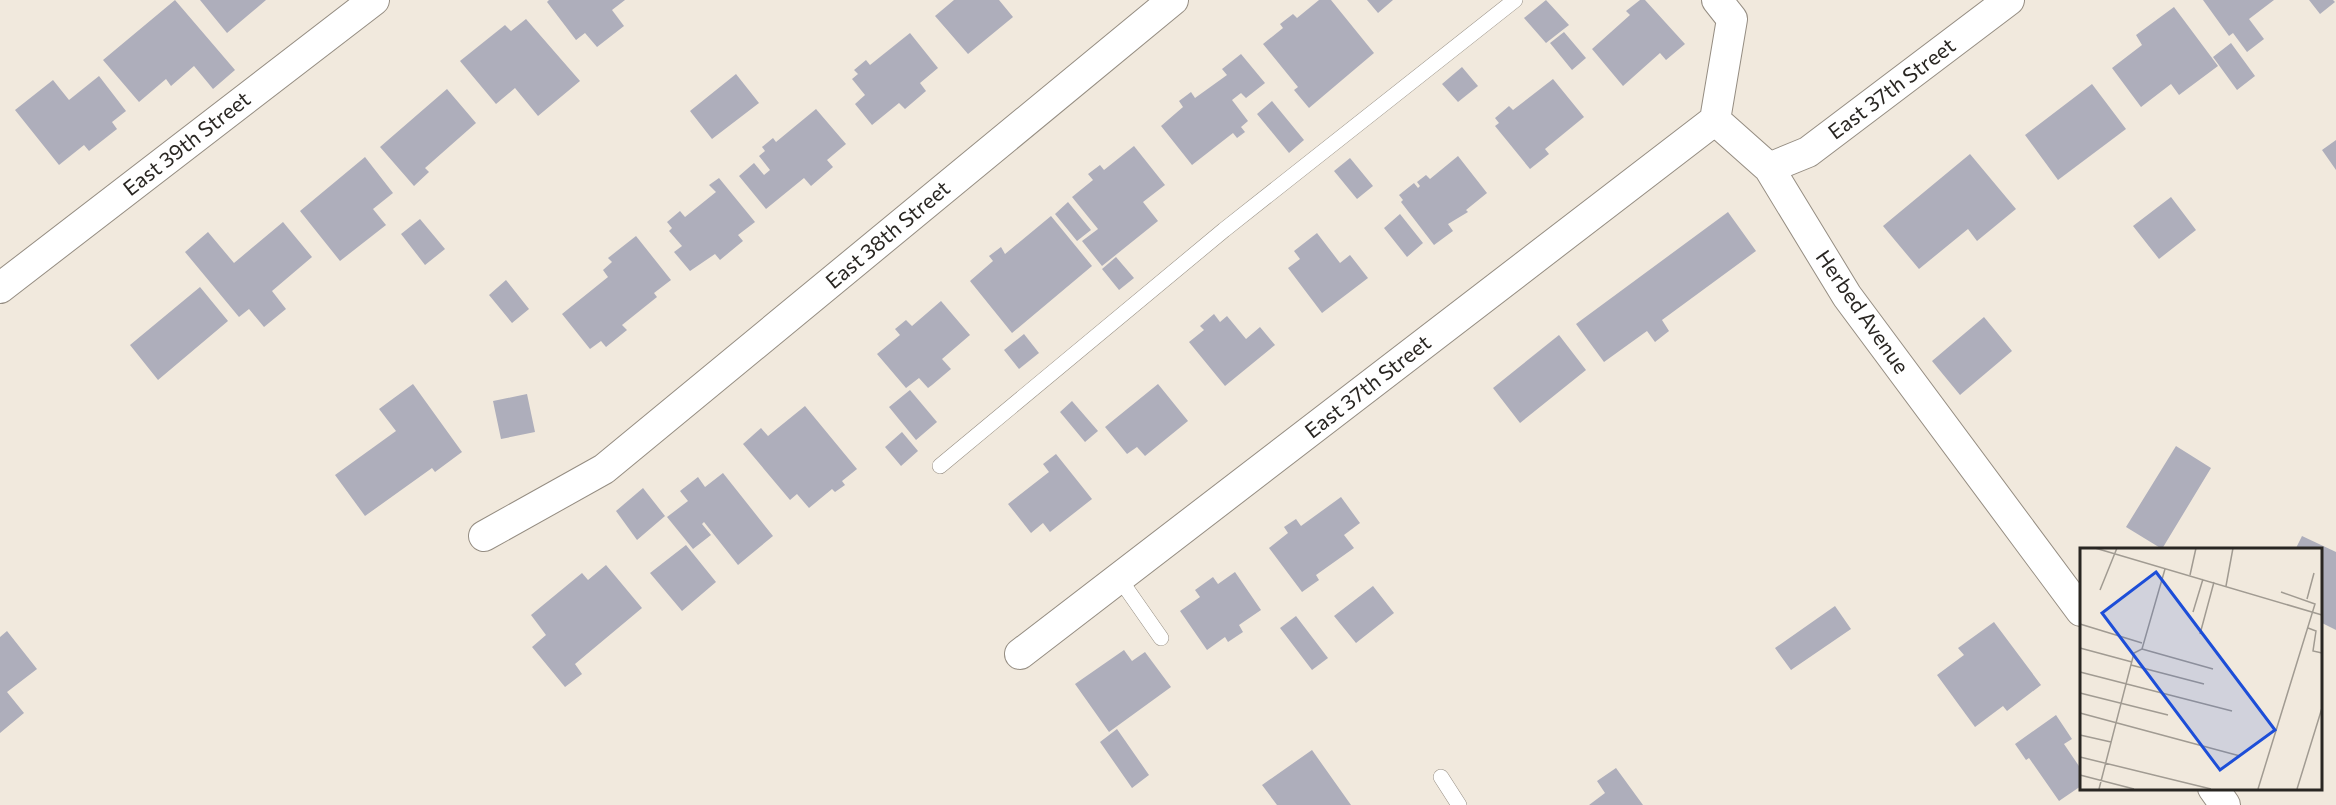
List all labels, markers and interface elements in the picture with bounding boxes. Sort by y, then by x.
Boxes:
street label: East 37th Street [1823,32,1960,144]
street label: East 39th Street [118,85,255,200]
street label: East 38th Street [820,175,954,293]
street label: Herbed Avenue [1811,245,1915,378]
street label: East 37th Street [1299,329,1435,443]
inset map [2080,548,2321,790]

